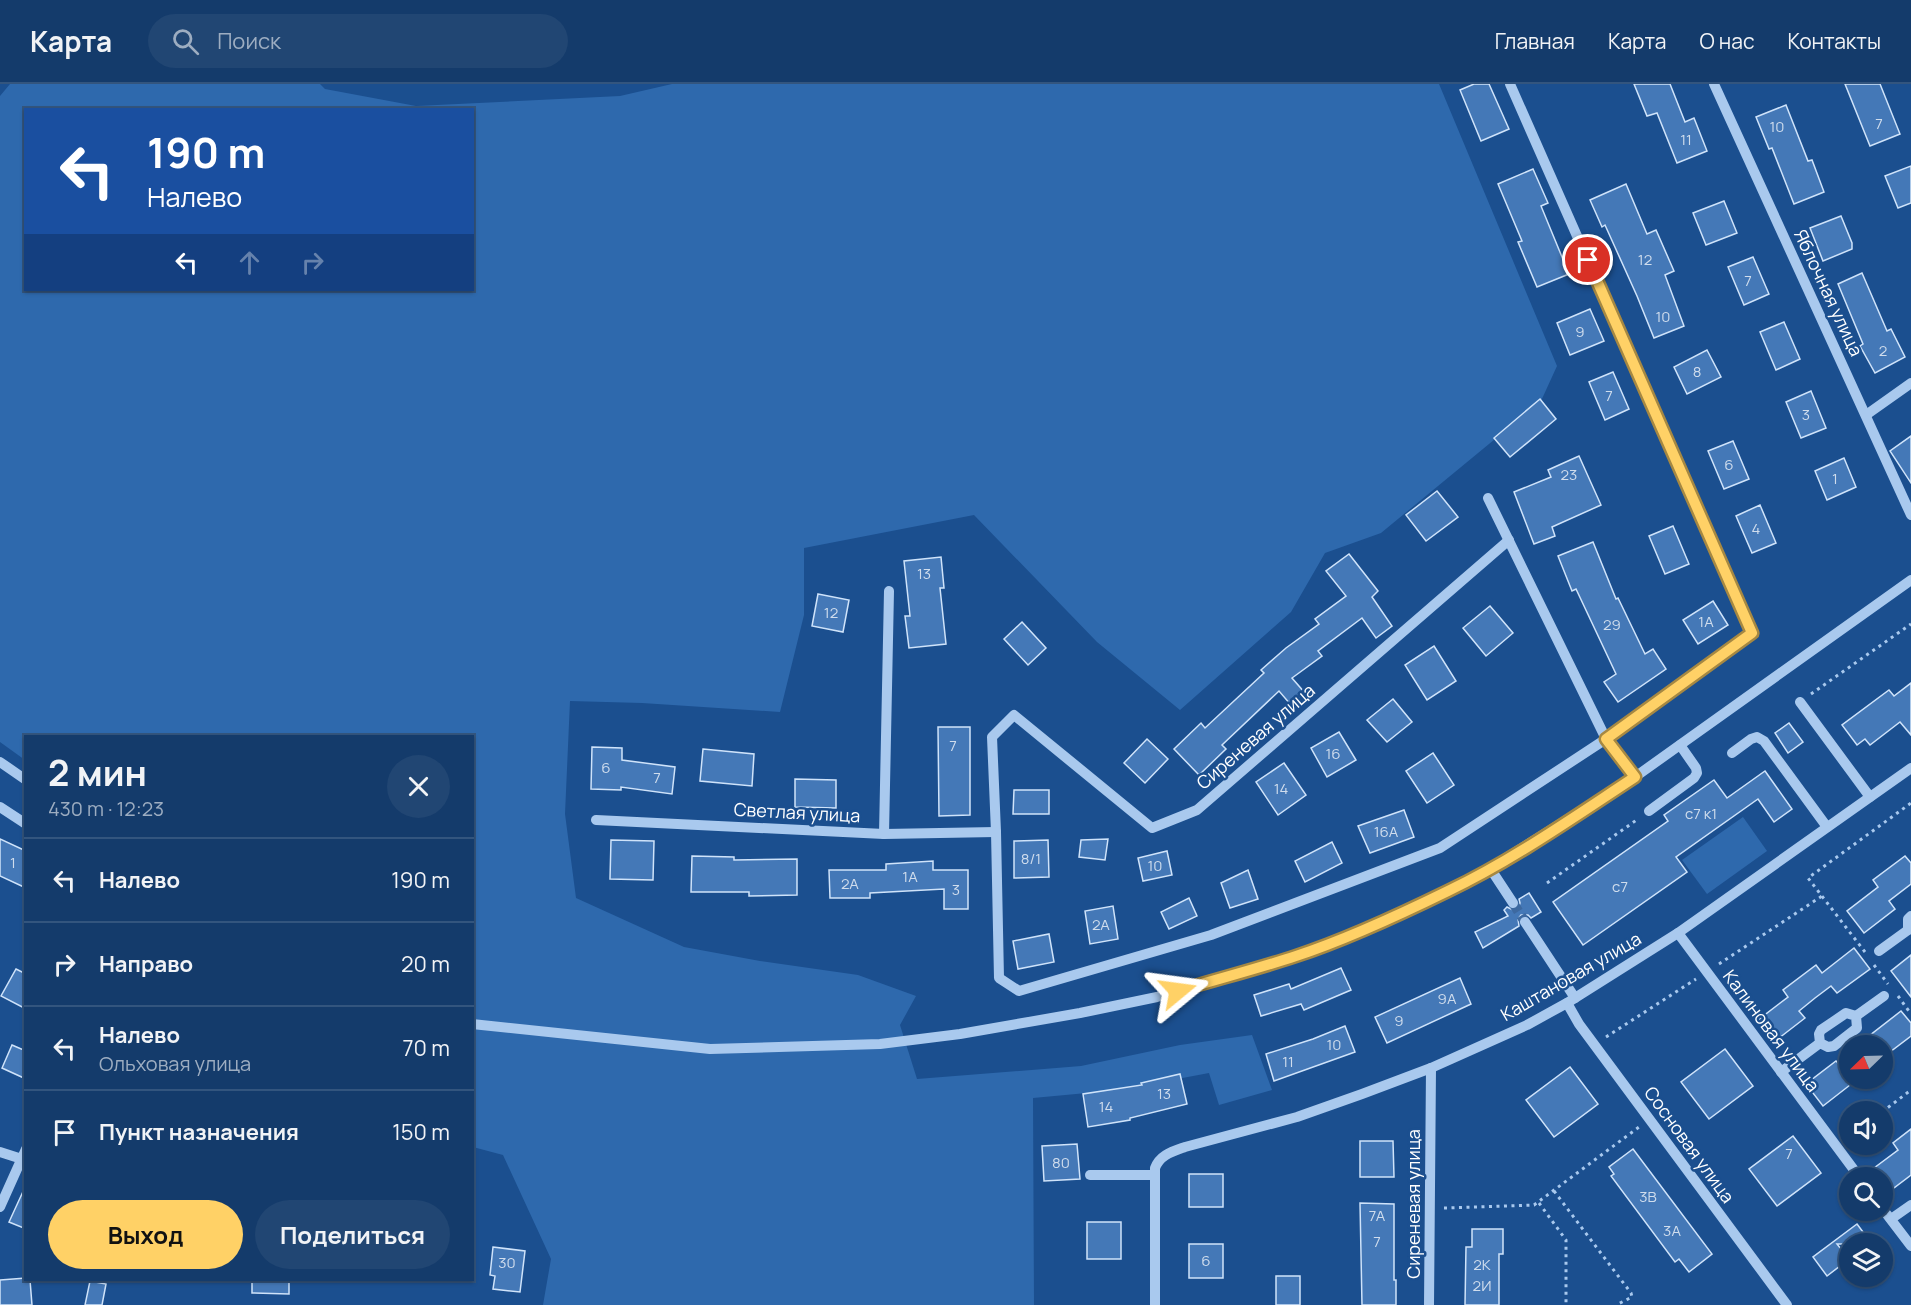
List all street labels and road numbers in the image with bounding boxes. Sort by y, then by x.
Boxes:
street label: Яблочная улица [1789,225,1869,360]
street label: Сиреневая улица [1191,678,1320,794]
street label: Светлая улица [733,797,861,827]
street label: Каштановая улица [1496,926,1645,1026]
street label: Калиновая улица [1718,965,1825,1096]
street label: Сосновая улица [1639,1081,1740,1208]
street label: Сиреневая улица [1401,1129,1425,1279]

